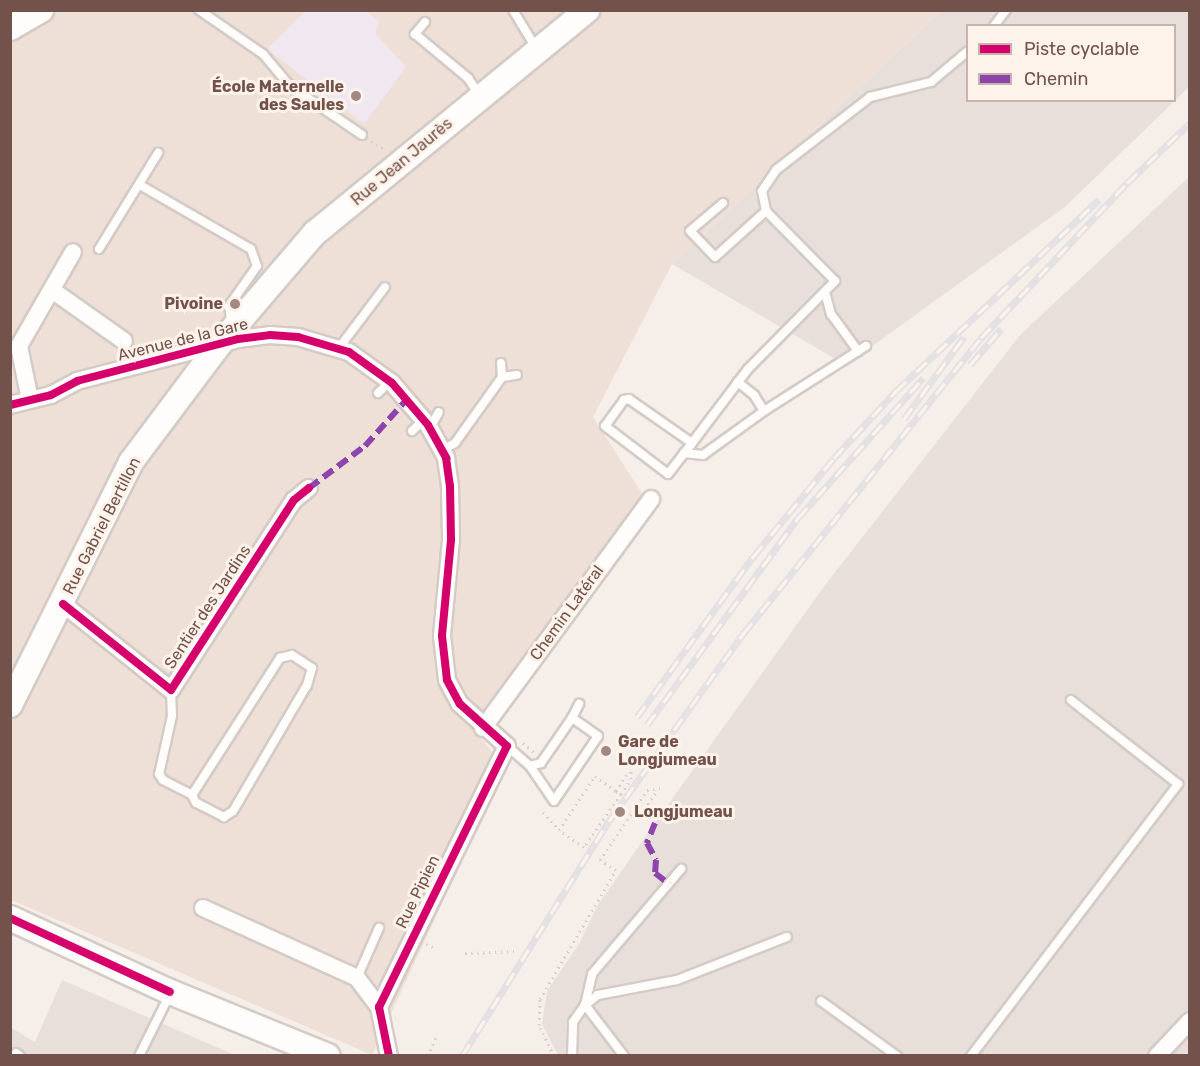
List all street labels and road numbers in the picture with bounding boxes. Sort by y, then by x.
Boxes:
street label: Rue Jean Jaurès [348,114,456,210]
street label: Avenue de la Gare [116,315,250,365]
street label: Rue Gabriel Bertillon [59,454,145,598]
street label: Sentier des Jardins [161,541,255,673]
street label: Chemin Latéral [526,562,608,664]
street label: Rue Pipien [392,852,444,932]

